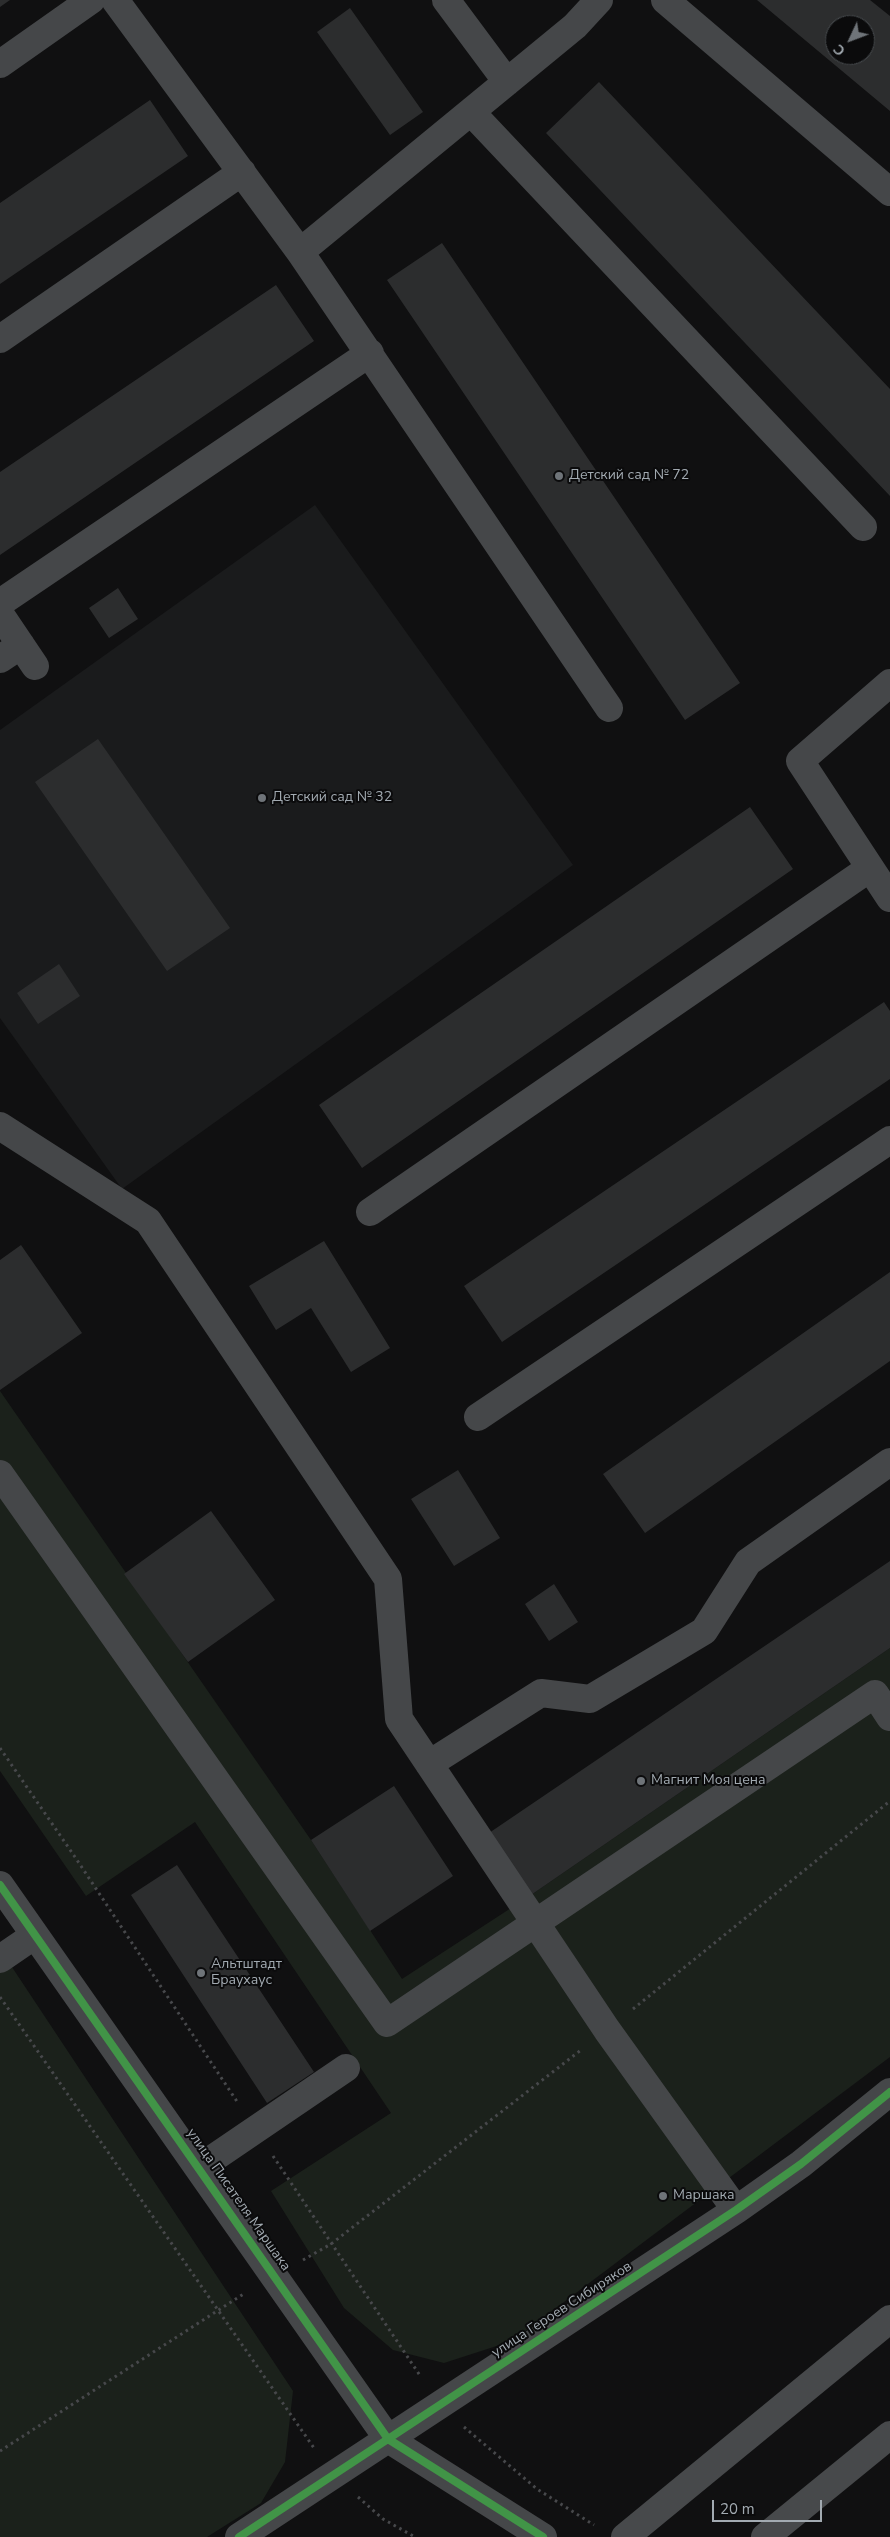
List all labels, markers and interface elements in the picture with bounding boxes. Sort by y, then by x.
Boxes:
north arrow [825,15,875,65]
text: С [829,40,850,60]
place label: Детский сад № 72 [569,468,689,484]
marker: Детский сад № 72 [553,470,565,482]
place label: Детский сад № 32 [272,790,392,806]
marker: Детский сад № 32 [256,792,268,804]
place label: Магнит Моя цена [651,1773,766,1789]
marker: Магнит Моя цена [635,1775,647,1787]
place label: Альтштадт Браухаус [211,1957,282,1990]
marker: Альтштадт Браухаус [195,1967,207,1979]
street label: улица Писателя Маршака [182,2126,294,2274]
place label: Маршака [673,2188,734,2204]
marker: Маршака [657,2190,669,2202]
street label: улица Героев Сибиряков [489,2258,635,2362]
scale bar [715,2490,825,2522]
text: 20 m [720,2499,755,2519]

